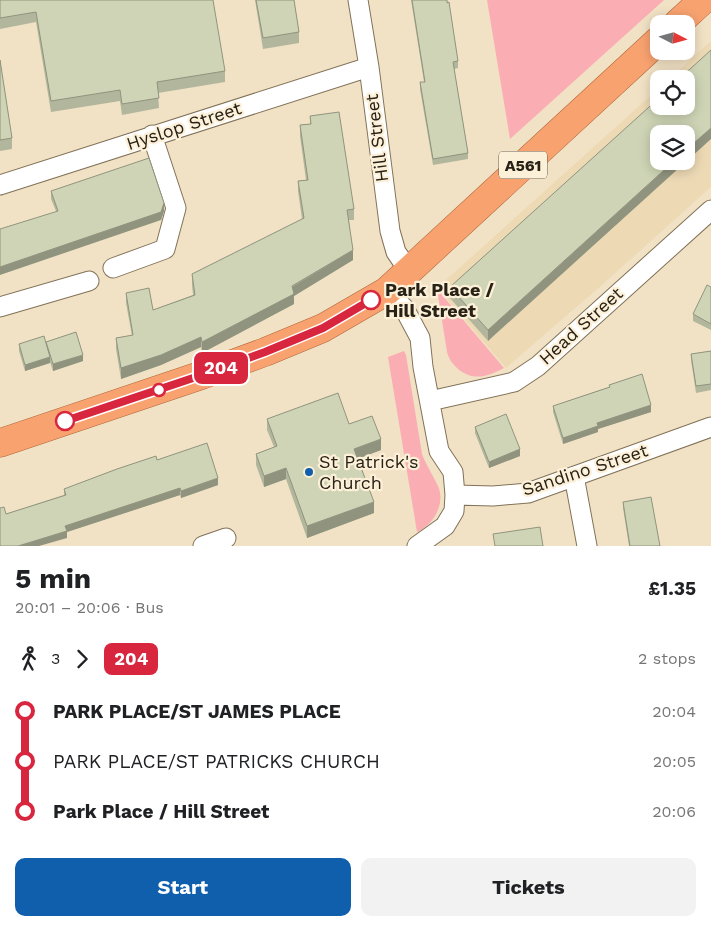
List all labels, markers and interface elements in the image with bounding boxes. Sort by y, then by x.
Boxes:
north arrow [650,15,695,60]
map controls [650,15,695,170]
button: locate [650,70,695,115]
street label: Hill Street [361,92,392,183]
street label: Hyslop Street [124,97,244,154]
button: layers [650,125,695,170]
road number: A561 [499,152,547,178]
place label: Park Place / Hill Street [385,279,494,321]
street label: Head Street [535,282,627,369]
marker: Park Place / Hill Street [361,290,381,310]
line badge: 204 [192,352,250,384]
text: 204 [204,357,238,378]
unlabelled marker [152,383,166,397]
unlabelled marker [55,411,75,431]
street label: Sandino Street [519,439,651,500]
place label: St Patrick's Church [319,451,418,493]
marker: St Patrick's Church [303,466,315,478]
text: 5 min [15,562,91,595]
text: £1.35 [648,577,696,600]
text: 20:01 – 20:06 · Bus [15,598,164,617]
icon: walk [15,645,43,673]
icon: forward [68,645,96,673]
text: 204 [114,648,148,669]
text: 3 [51,649,60,668]
text: 2 stops [638,649,696,668]
text: PARK PLACE/ST JAMES PLACE [53,700,341,723]
text: 20:04 [652,702,696,721]
text: PARK PLACE/ST PATRICKS CHURCH [53,750,380,773]
text: 20:05 [653,752,696,771]
text: Park Place / Hill Street [53,800,269,823]
text: 20:06 [652,802,696,821]
button: Start [15,858,351,916]
button: Tickets [361,858,696,916]

